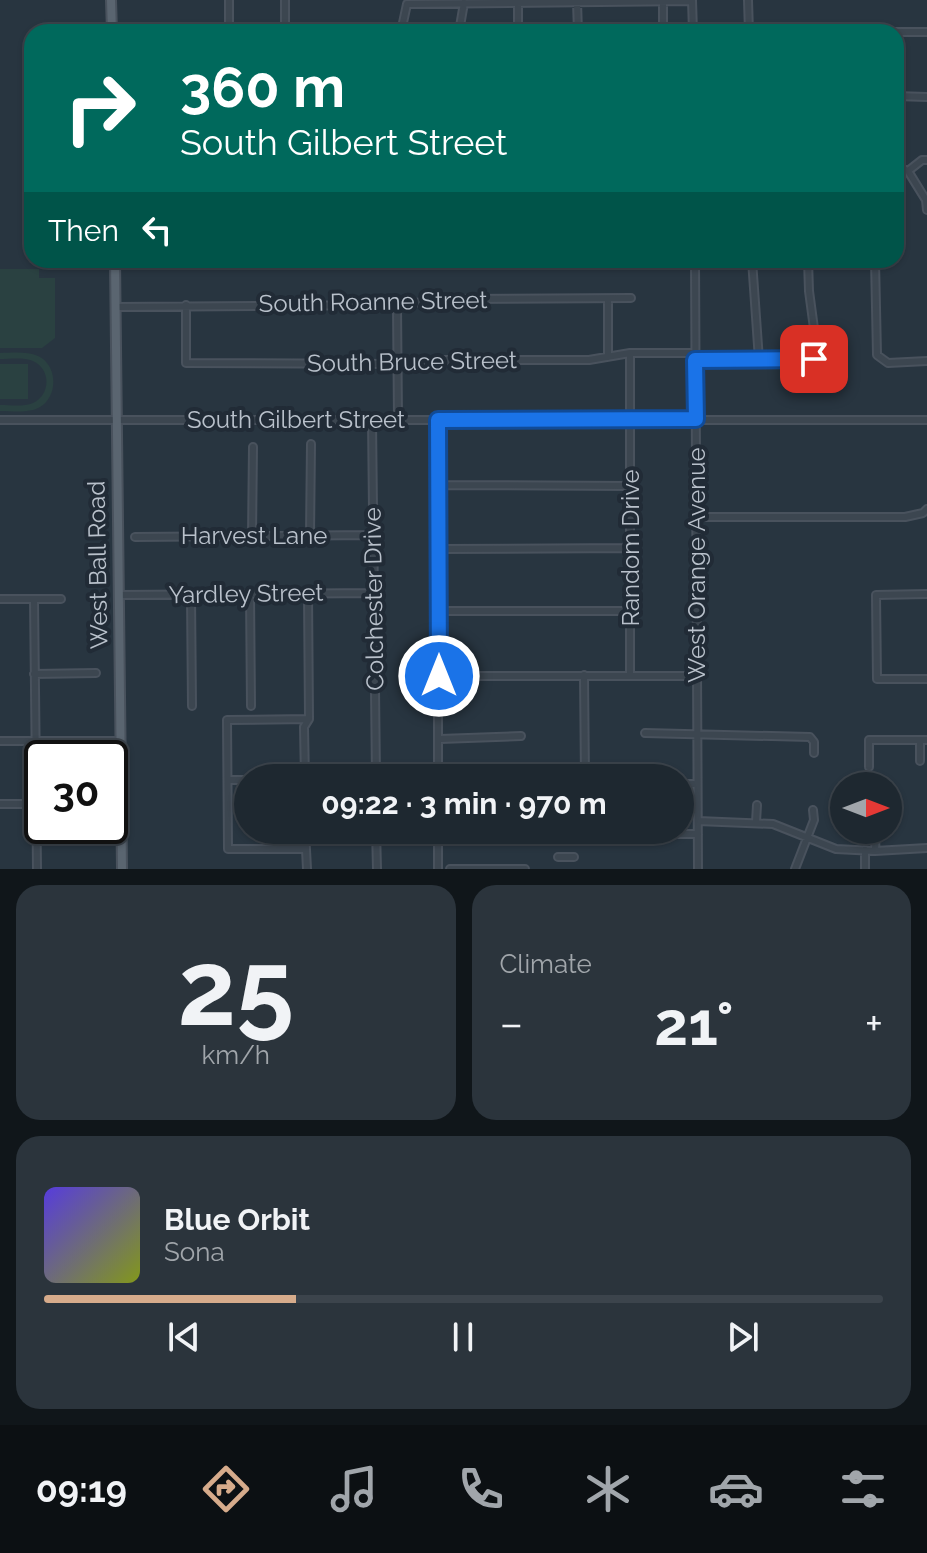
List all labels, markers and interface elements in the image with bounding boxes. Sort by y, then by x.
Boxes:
text: 360 m [180,54,345,120]
icon: right [48,56,152,160]
text: South Gilbert Street [180,121,507,163]
icon: left [135,208,179,252]
text: Then [48,213,119,248]
street label: South Roanne Street [258,285,488,318]
pin [780,325,848,393]
icon: arrive [792,337,836,381]
street label: South Bruce Street [307,345,517,378]
street label: South Gilbert Street [187,405,405,434]
street label: West Orange Avenue [682,447,711,683]
street label: Random Drive [616,469,645,627]
street label: West Ball Road [82,481,113,649]
street label: Colchester Drive [357,507,390,691]
street label: Harvest Lane [181,521,327,550]
street label: Yardley Street [168,578,324,609]
position arrow [397,634,481,718]
speed limit sign: 30 [24,740,128,844]
north arrow [830,772,902,844]
map controls [830,772,902,844]
text: 09:22 · 3 min · 970 m [321,786,607,821]
text: 25 [178,927,294,1049]
text: Climate [500,949,592,979]
text: 21° [654,989,734,1059]
text: − [500,998,523,1049]
text: + [865,998,883,1049]
text: km/h [201,1040,270,1070]
text: Blue Orbit [164,1202,310,1237]
text: Sona [164,1237,225,1267]
icon: previous [162,1315,206,1359]
icon: pause [441,1315,485,1359]
icon: next [721,1315,765,1359]
icon: directions [198,1461,254,1517]
icon: music [326,1461,382,1517]
icon: phone [453,1461,509,1517]
icon: climate [580,1461,636,1517]
icon: car [708,1461,764,1517]
icon: filters [835,1461,891,1517]
text: 09:19 [36,1468,127,1510]

